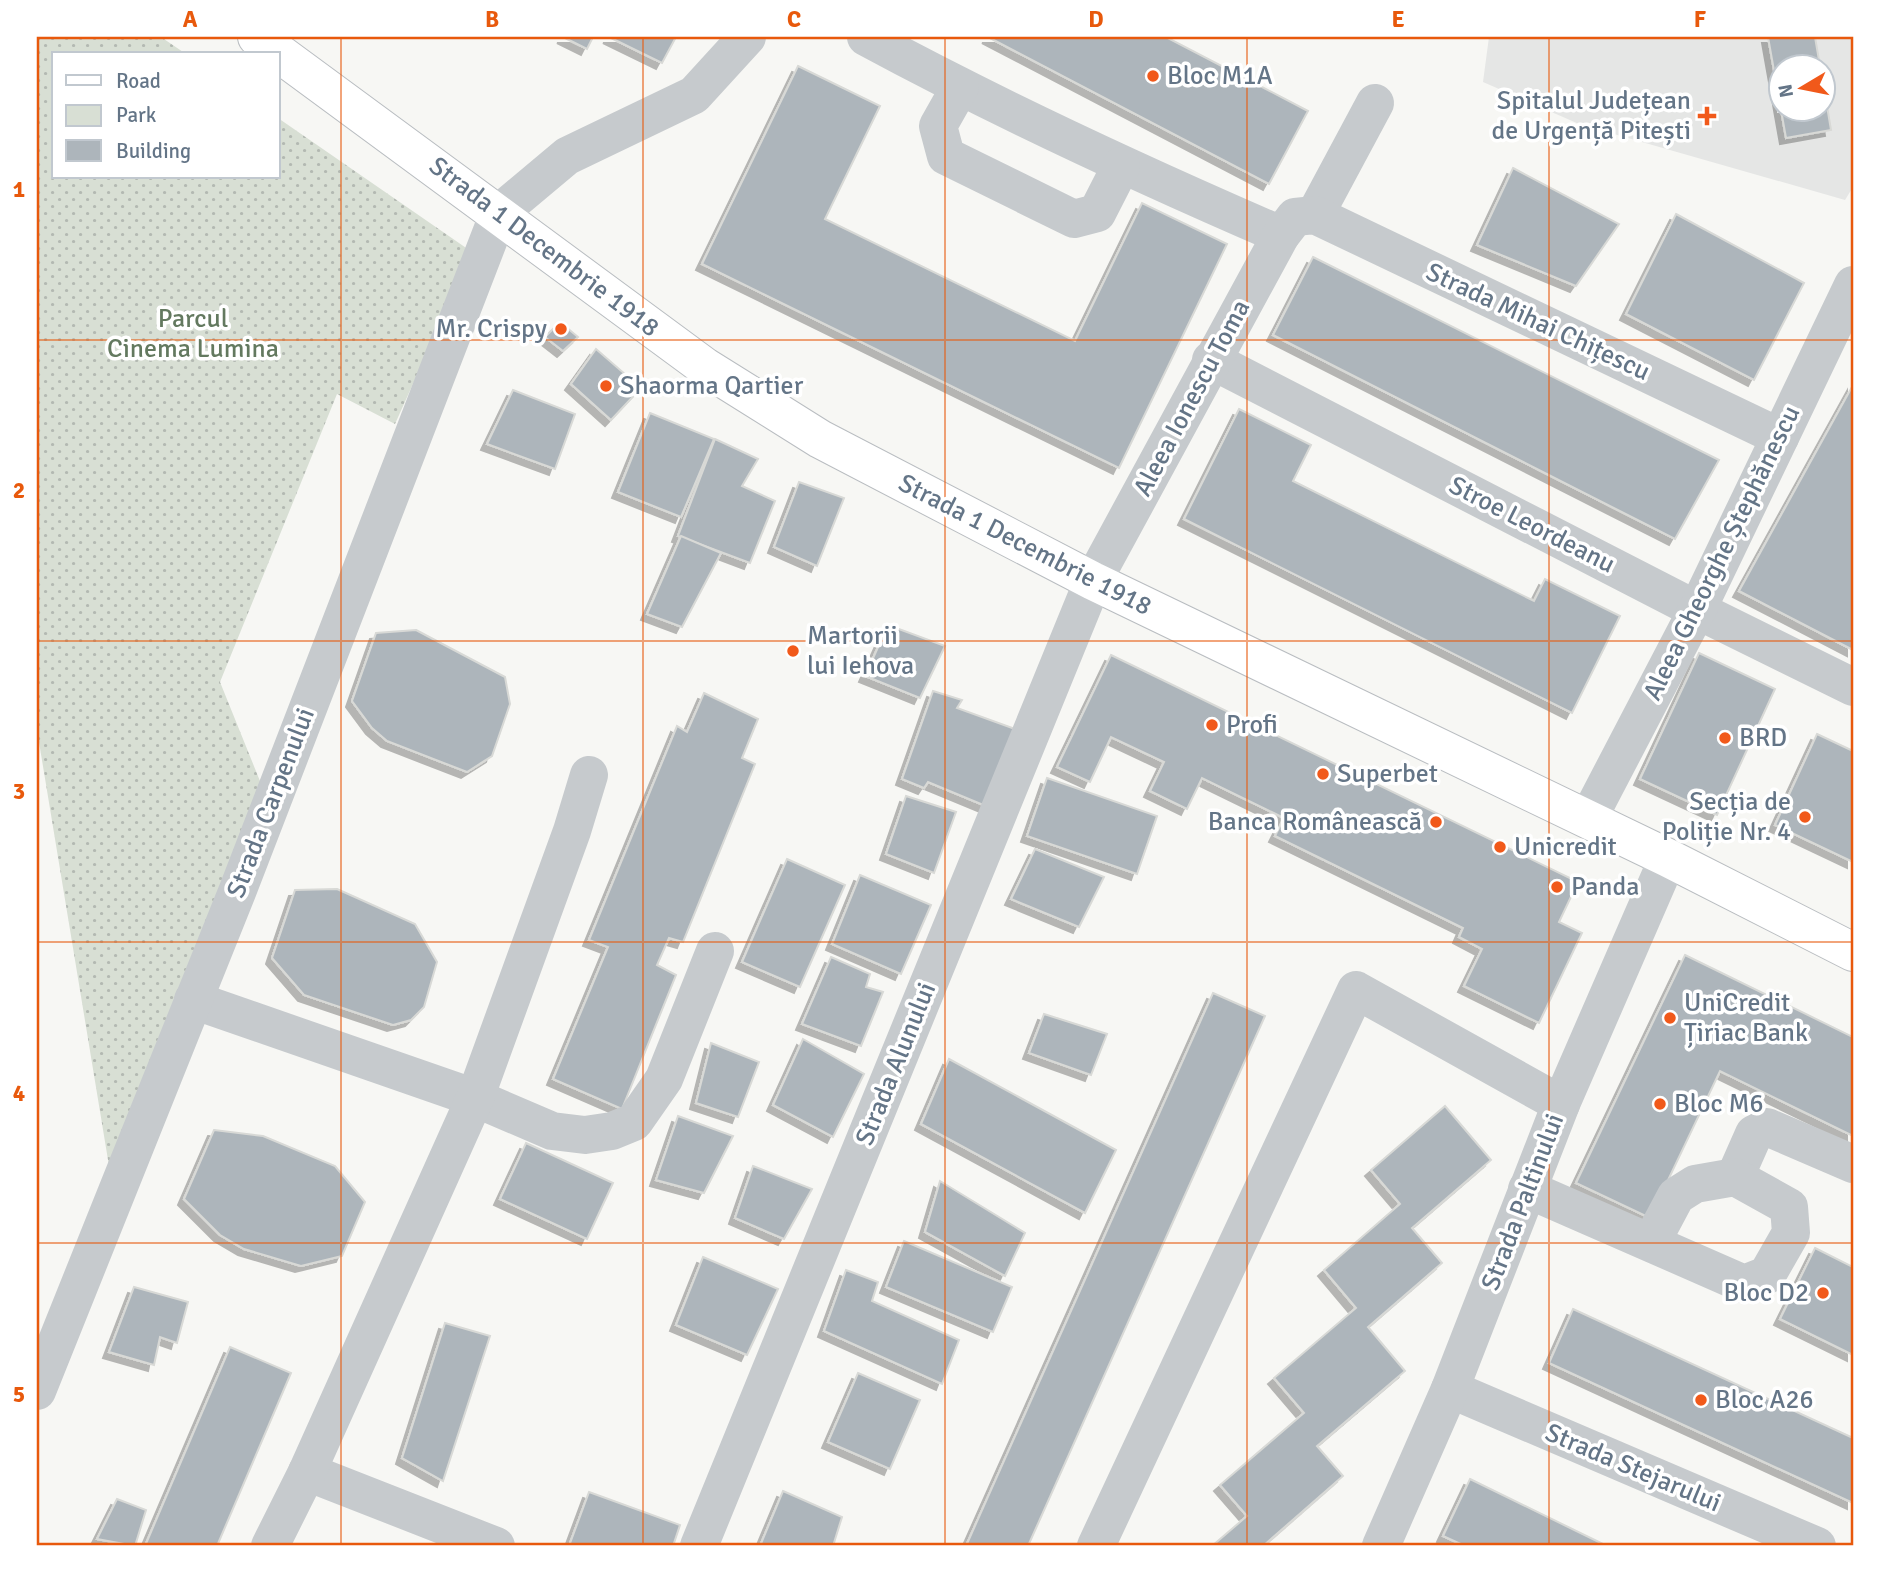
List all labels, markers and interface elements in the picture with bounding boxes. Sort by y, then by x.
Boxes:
text: A [183,5,198,34]
text: B [485,5,499,34]
text: C [787,5,801,34]
text: D [1088,5,1104,34]
text: E [1391,5,1405,34]
text: F [1694,5,1706,34]
legend [52,52,280,178]
north arrow [1768,52,1838,122]
place label: Bloc M1A [1167,60,1273,92]
text: Road [116,68,161,94]
marker: Bloc M1A [1145,68,1161,84]
text: N [1773,82,1799,99]
place label: Spitalul Județean de Urgență Pitești [1492,85,1691,147]
text: Park [116,102,157,128]
marker: Spitalul Județean de Urgență Pitești [1697,106,1717,126]
text: Building [116,138,191,164]
street label: Strada 1 Decembrie 1918 [423,150,665,344]
text: 1 [13,175,25,204]
street label: Strada Mihai Chițescu [1421,256,1655,388]
street label: Aleea Ionescu Toma [1127,294,1257,502]
park label: Parcul Cinema Lumina [107,303,279,365]
place label: Mr. Crispy [436,313,547,345]
marker: Mr. Crispy [553,321,569,337]
place label: Shaorma Qartier [620,370,804,402]
marker: Shaorma Qartier [598,378,614,394]
street label: Aleea Gheorghe Ștephănescu [1637,400,1807,706]
street label: Strada 1 Decembrie 1918 [893,467,1157,623]
street label: Stroe Leordeanu [1444,469,1620,581]
text: 2 [13,476,25,505]
place label: Martorii lui Iehova [807,620,914,682]
marker: Martorii lui Iehova [785,643,801,659]
street label: Strada Carpenului [220,704,322,902]
place label: Profi [1226,709,1278,741]
marker: Profi [1204,717,1220,733]
place label: BRD [1739,722,1787,754]
marker: BRD [1717,730,1733,746]
place label: Superbet [1337,758,1438,790]
marker: Superbet [1315,766,1331,782]
text: 3 [13,777,25,806]
place label: Secția de Poliție Nr. 4 [1662,786,1791,848]
place label: Banca Românească [1208,806,1422,838]
marker: Secția de Poliție Nr. 4 [1797,809,1813,825]
marker: Banca Românească [1428,814,1444,830]
place label: Unicredit [1514,831,1617,863]
marker: Unicredit [1492,839,1508,855]
place label: Panda [1571,871,1640,903]
marker: Panda [1549,879,1565,895]
street label: Strada Alunului [849,978,943,1150]
place label: UniCredit Țiriac Bank [1684,987,1808,1049]
marker: UniCredit Țiriac Bank [1662,1010,1678,1026]
text: 4 [13,1079,25,1108]
place label: Bloc M6 [1674,1088,1764,1120]
marker: Bloc M6 [1652,1096,1668,1112]
street label: Strada Paltinului [1475,1109,1571,1295]
place label: Bloc D2 [1724,1277,1809,1309]
marker: Bloc D2 [1815,1285,1831,1301]
text: 5 [13,1380,25,1409]
place label: Bloc A26 [1715,1384,1814,1416]
marker: Bloc A26 [1693,1392,1709,1408]
street label: Strada Stejarului [1540,1417,1726,1519]

